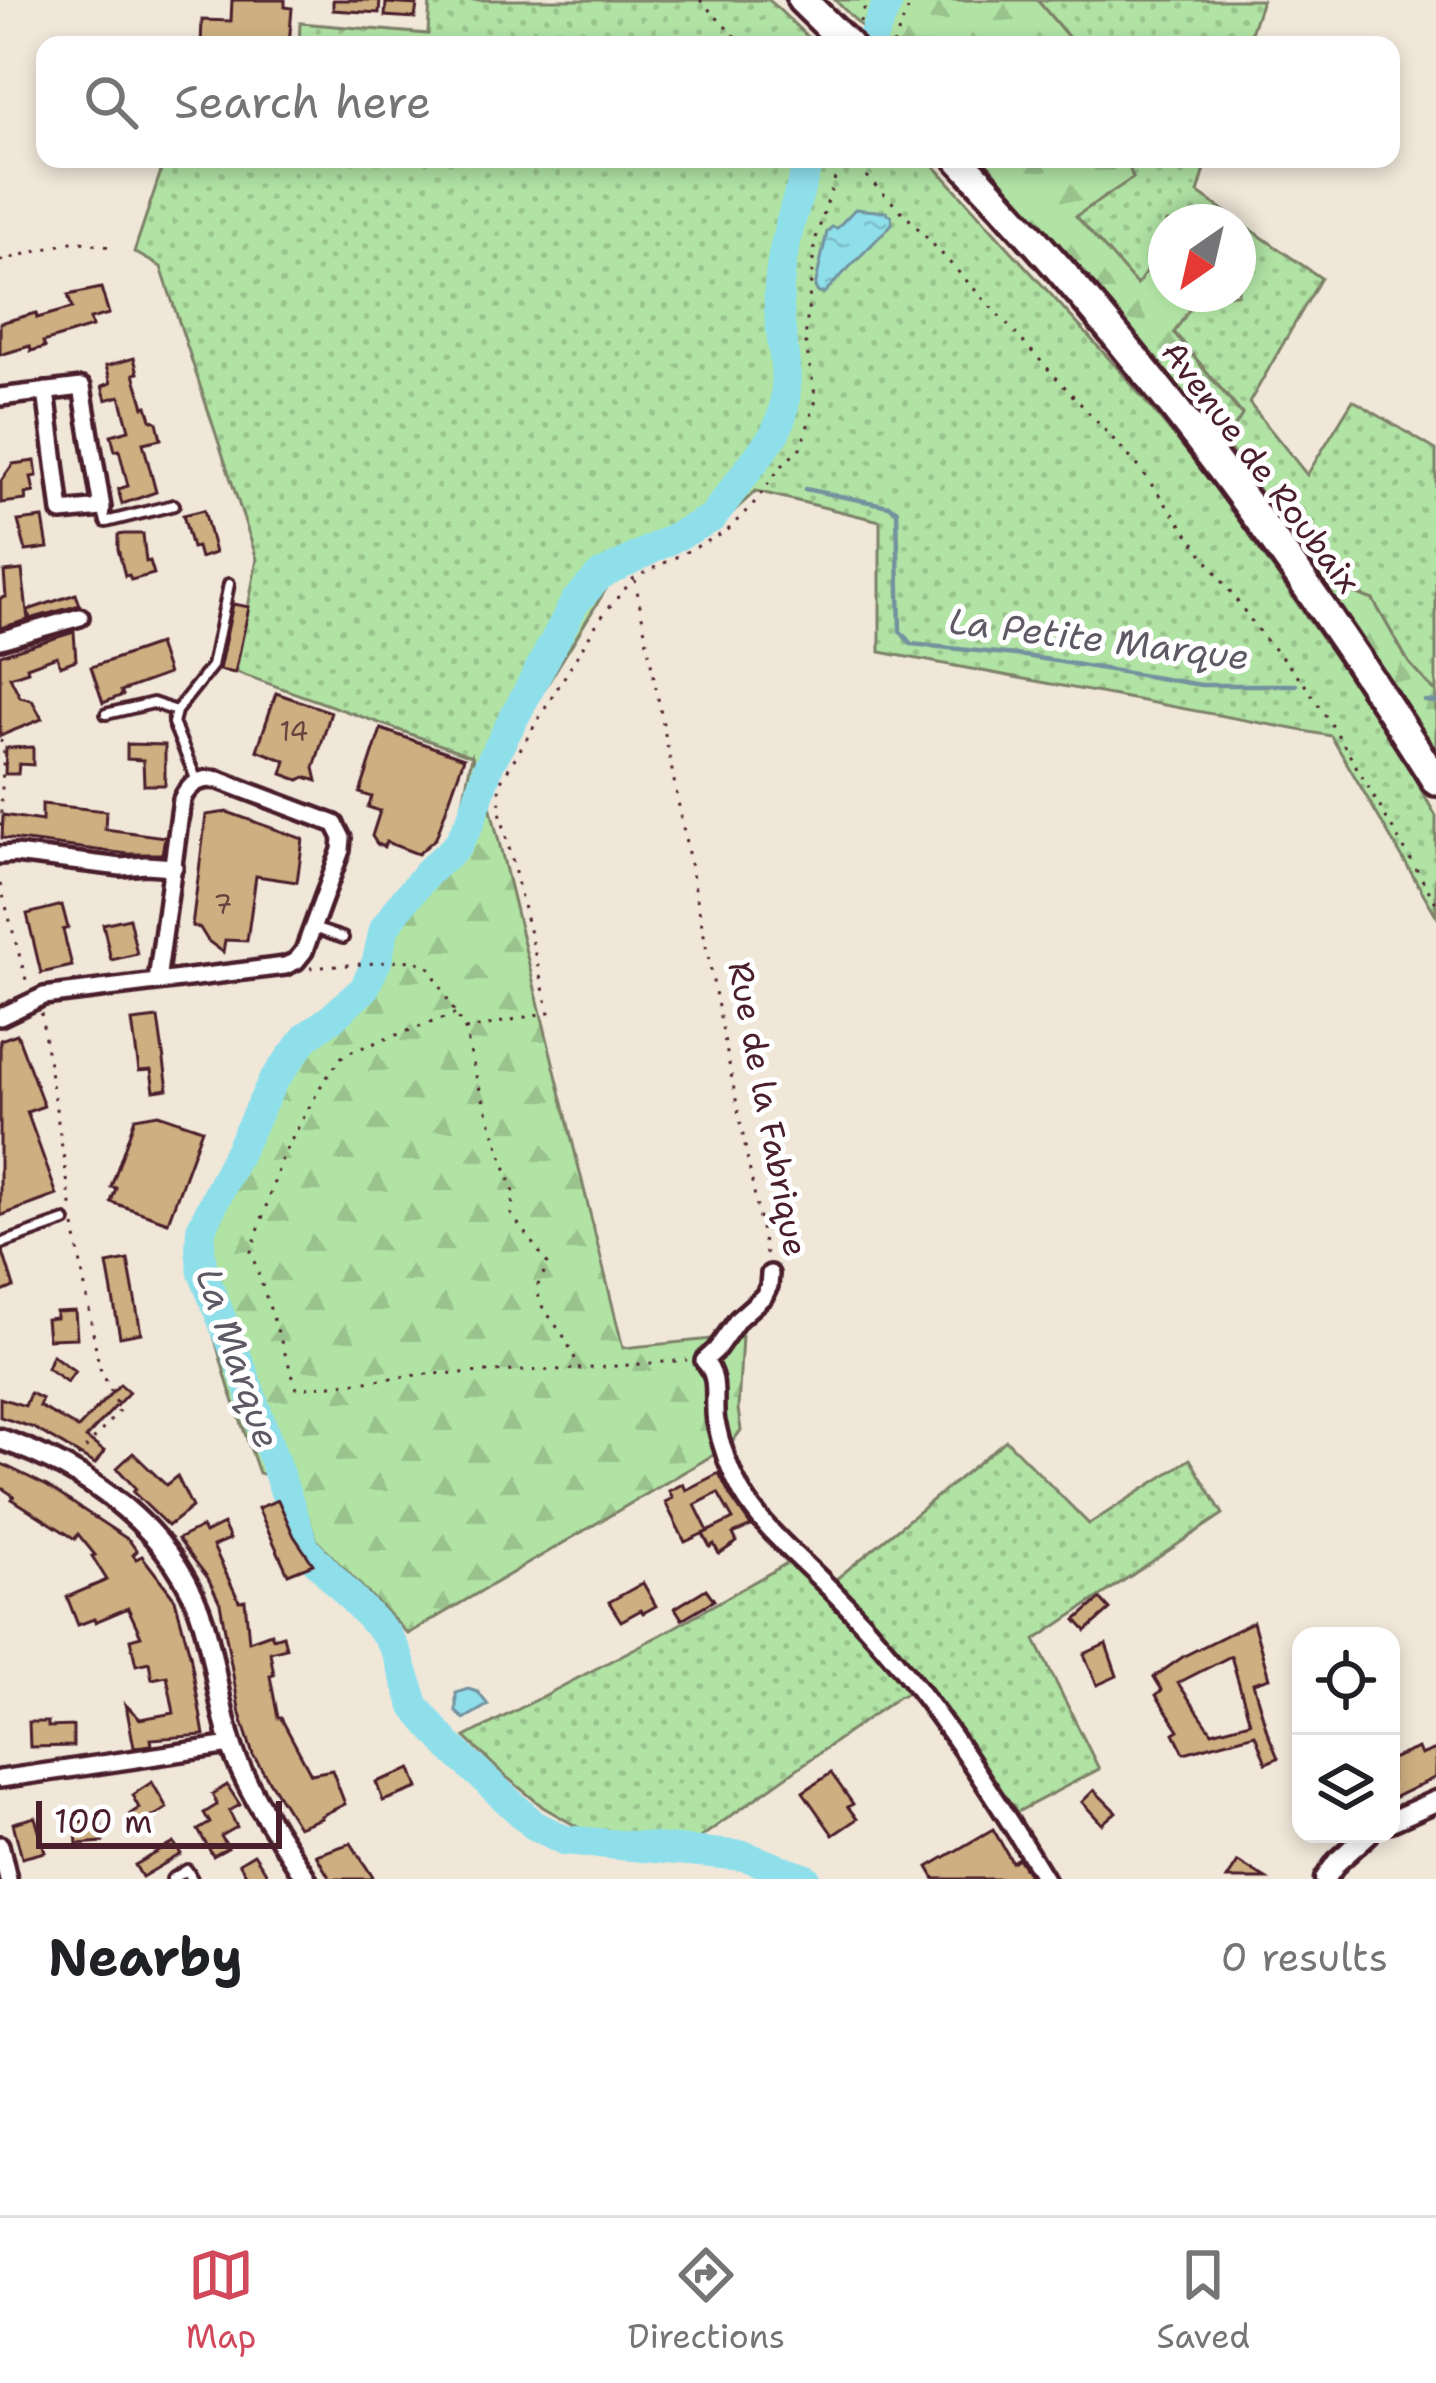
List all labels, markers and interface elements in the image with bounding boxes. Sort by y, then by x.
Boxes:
search box [36,36,1400,168]
icon: search [78,69,144,135]
text: Search here [174,72,431,132]
north arrow [1148,204,1256,312]
street label: Avenue de Roubaix [1151,332,1371,602]
water label: La Petite Marque [946,596,1252,682]
house number: 14 [280,713,308,750]
house number: 7 [214,886,232,923]
street label: Rue de la Fabrique [717,958,819,1260]
water label: La Marque [184,1261,292,1455]
map controls [1292,1627,1400,1843]
button: locate [1292,1627,1400,1735]
button: layers [1292,1735,1400,1843]
scale bar [36,1795,282,1848]
text: 100 m [54,1799,153,1844]
text: Nearby [48,1923,243,1991]
text: 0 results [1221,1931,1388,1983]
tab: Map [186,2242,256,2359]
tab: Directions [628,2242,785,2359]
tab: Saved [1157,2242,1250,2359]

